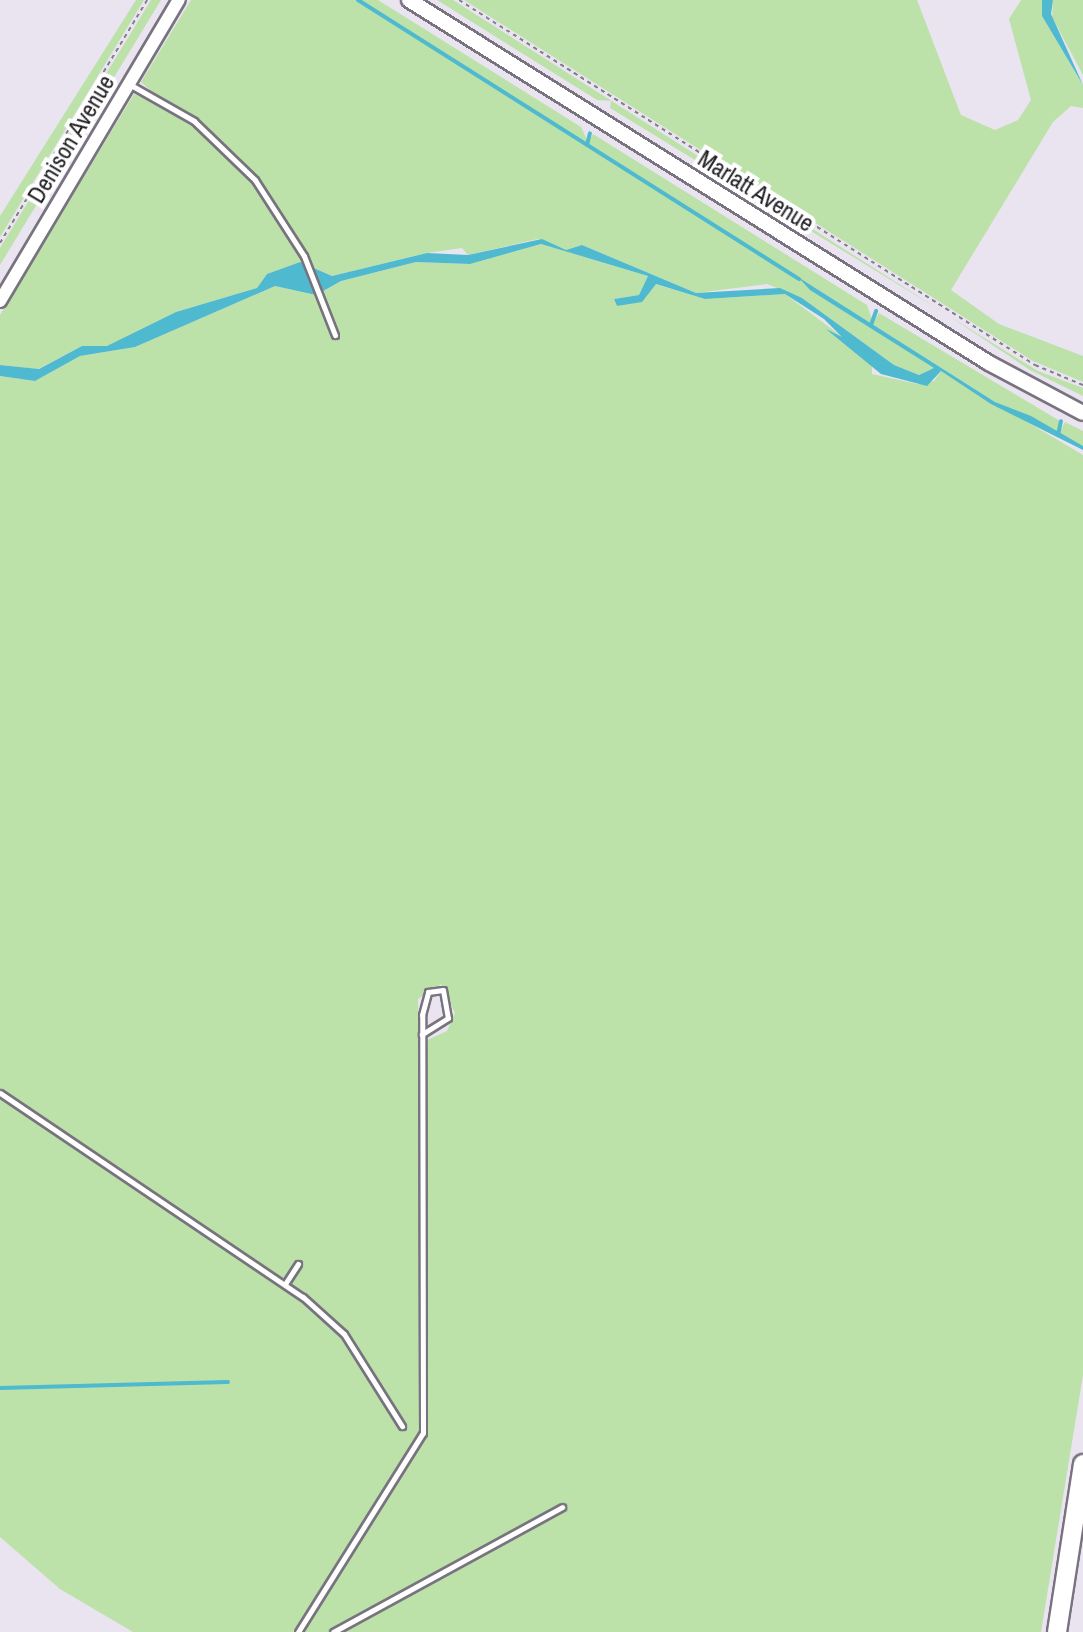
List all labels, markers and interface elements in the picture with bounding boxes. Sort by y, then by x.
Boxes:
street label: Denison Avenue [21,69,121,209]
street label: Marlatt Avenue [692,144,820,238]

